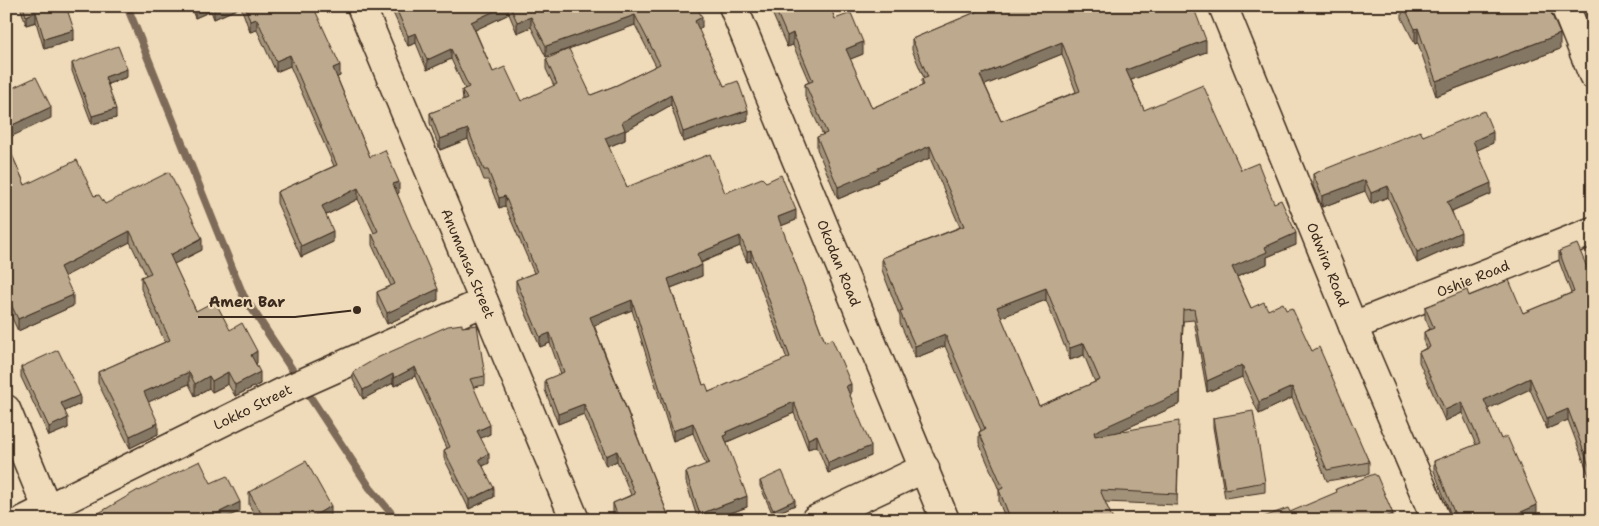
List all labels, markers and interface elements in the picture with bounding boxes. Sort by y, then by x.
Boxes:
street label: Anumansa Street [437,206,499,321]
street label: Okodan Road [813,217,865,309]
street label: Odwira Road [1303,220,1353,309]
street label: Oshie Road [1434,256,1512,301]
callout: Amen Bar [198,287,295,317]
text: Amen Bar [209,292,285,312]
street label: Lokko Street [210,380,295,434]

